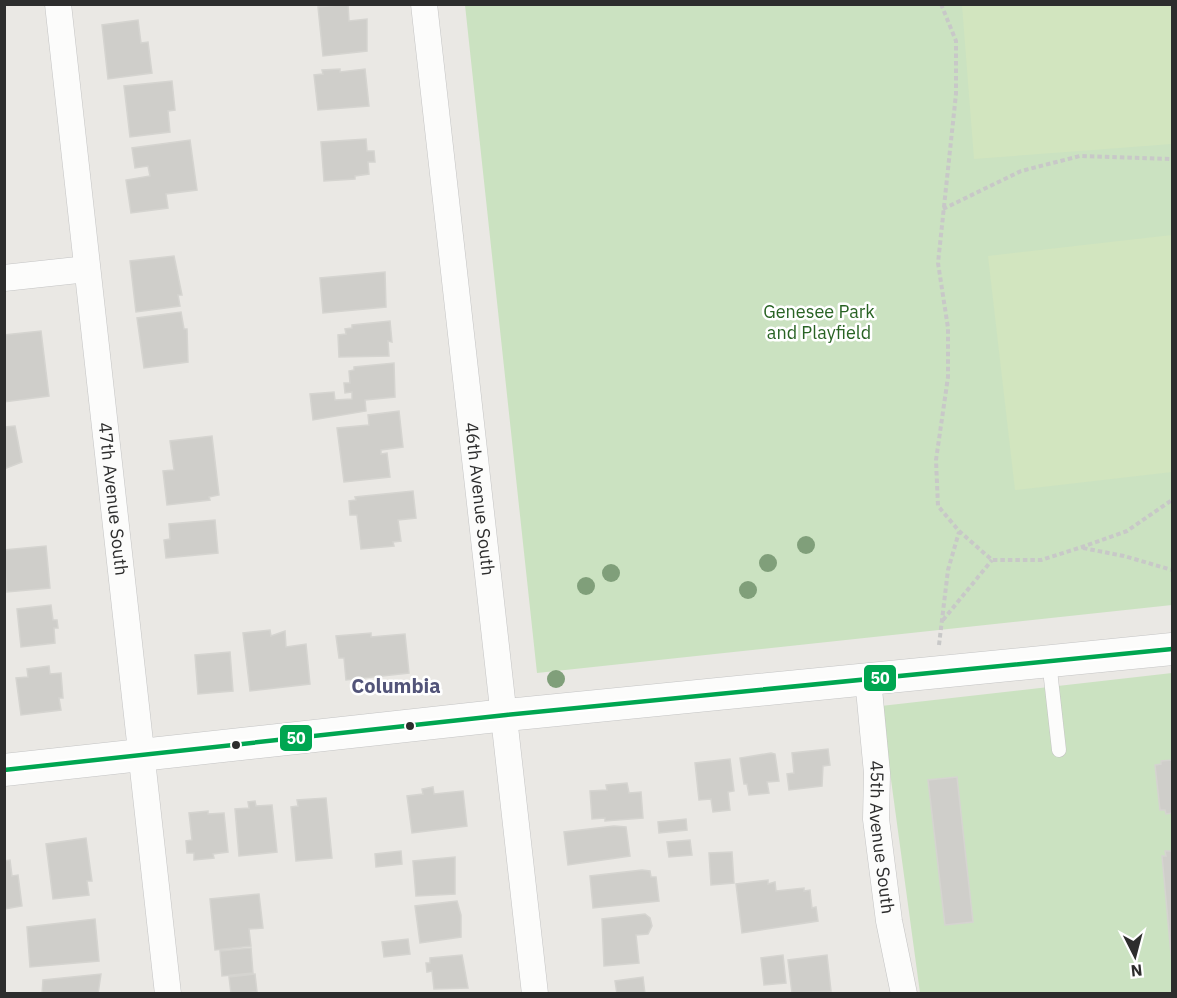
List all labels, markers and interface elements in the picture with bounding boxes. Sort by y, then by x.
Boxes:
park label: Genesee Park and Playfield [763,300,875,344]
street label: 47th Avenue South [94,421,133,577]
street label: 46th Avenue South [460,421,500,577]
line badge: 50 [863,664,897,692]
text: 50 [870,668,890,688]
district label: Columbia [351,672,441,699]
unlabelled marker [404,720,416,732]
line badge: 50 [279,724,313,752]
text: 50 [286,728,306,748]
unlabelled marker [230,739,242,751]
street label: 45th Avenue South [865,759,900,915]
north arrow [1105,926,1165,986]
text: N [1130,960,1143,981]

